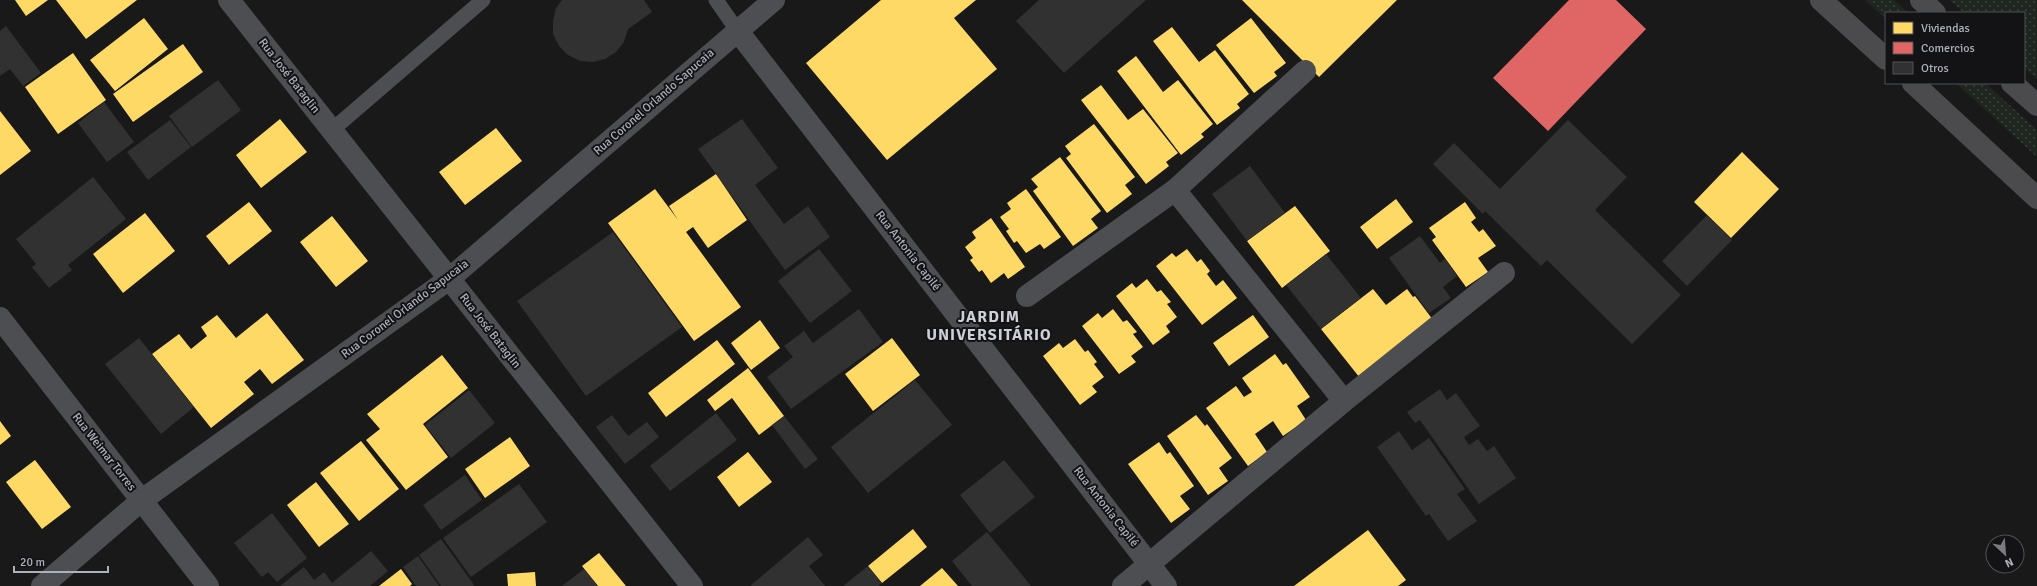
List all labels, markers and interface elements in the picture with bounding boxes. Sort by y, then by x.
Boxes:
legend [1885,12,2025,84]
text: Viviendas [1921,21,1970,36]
street label: Rua José Bataglin [255,36,323,116]
text: Comercios [1921,41,1975,56]
street label: Rua Coronel Orlando Sapucaia [590,45,718,159]
text: Otros [1921,61,1949,76]
street label: Rua Antonia Capilé [872,208,944,294]
street label: Rua Coronel Orlando Sapucaia [338,256,472,362]
street label: Rua José Bataglin [456,291,524,371]
district label: JARDIM UNIVERSITÁRIO [926,307,1052,345]
street label: Rua Weimar Torres [69,410,139,494]
street label: Rua Antonia Capilé [1070,464,1142,550]
north arrow [1985,534,2025,574]
scale bar [14,548,108,574]
text: 20 m [20,555,45,570]
text: N [2003,555,2015,570]

